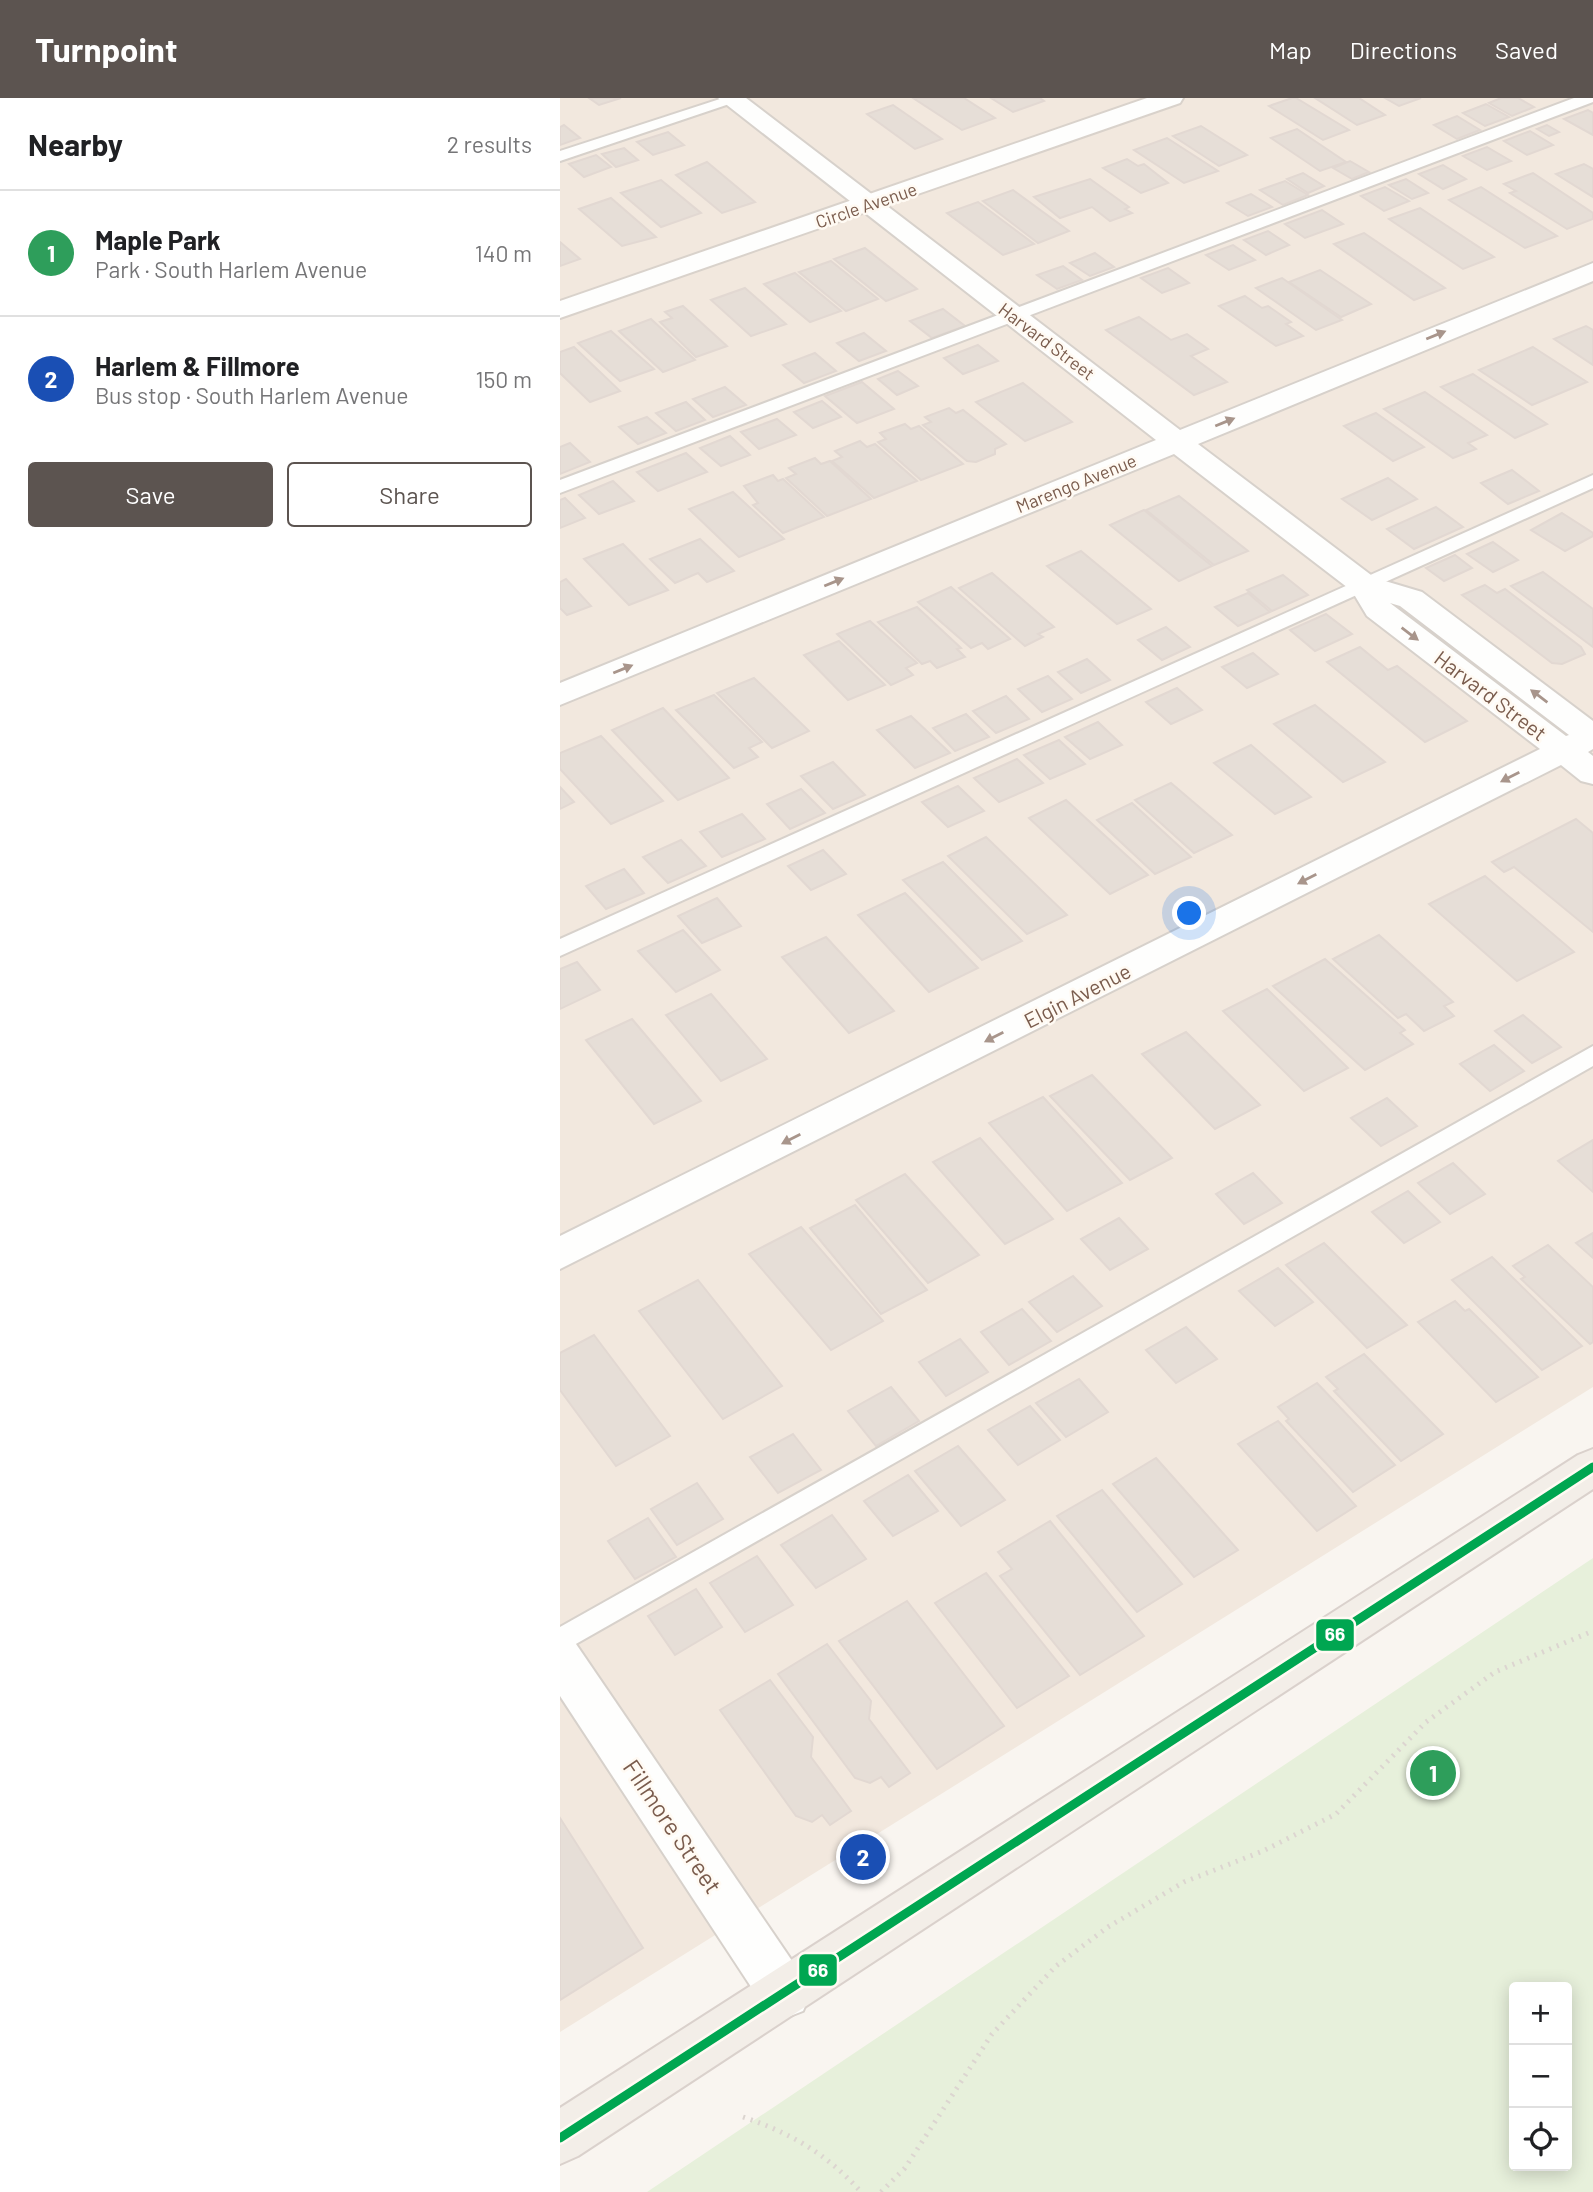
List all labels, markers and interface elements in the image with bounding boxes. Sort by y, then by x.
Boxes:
text: Turnpoint [35,29,177,69]
text: Map [1269,35,1312,64]
text: Directions [1350,35,1457,64]
text: Saved [1495,35,1558,64]
text: Nearby [28,126,123,162]
text: 2 results [447,130,532,158]
street label: Circle Avenue [812,177,920,233]
text: Maple Park [95,224,221,255]
text: 1 [47,239,55,267]
text: 140 m [475,239,532,267]
text: Park · South Harlem Avenue [95,255,367,283]
street label: Harvard Street [995,298,1099,384]
one-way arrow [1426,330,1447,341]
text: Harlem & Fillmore [95,350,300,381]
text: 2 [45,365,57,393]
text: 150 m [476,365,532,393]
text: Bus stop · South Harlem Avenue [95,381,409,409]
one-way arrow [1215,416,1236,427]
street label: Marengo Avenue [1013,449,1139,517]
button: Save [28,462,273,527]
button: Share [287,462,532,527]
one-way arrow [823,577,844,588]
one-way arrow [1400,626,1418,641]
street label: Harvard Street [1430,645,1552,745]
one-way arrow [613,663,633,675]
one-way arrow [1530,688,1548,703]
one-way arrow [1500,772,1520,783]
one-way arrow [1297,874,1317,885]
your location [1172,896,1206,930]
street label: Elgin Avenue [1019,957,1135,1033]
one-way arrow [984,1031,1004,1042]
one-way arrow [781,1133,801,1144]
line badge: 66 [1315,1618,1355,1652]
text: 66 [1325,1622,1345,1645]
pin: 1 [1410,1747,1456,1799]
street label: Fillmore Street [618,1754,728,1898]
pin: 2 [840,1831,886,1883]
line badge: 66 [798,1953,838,1987]
text: 66 [808,1958,828,1981]
map controls [1509,1982,1572,2171]
button: + [1509,1982,1572,2045]
button: − [1509,2045,1572,2108]
button: locate [1509,2108,1572,2171]

